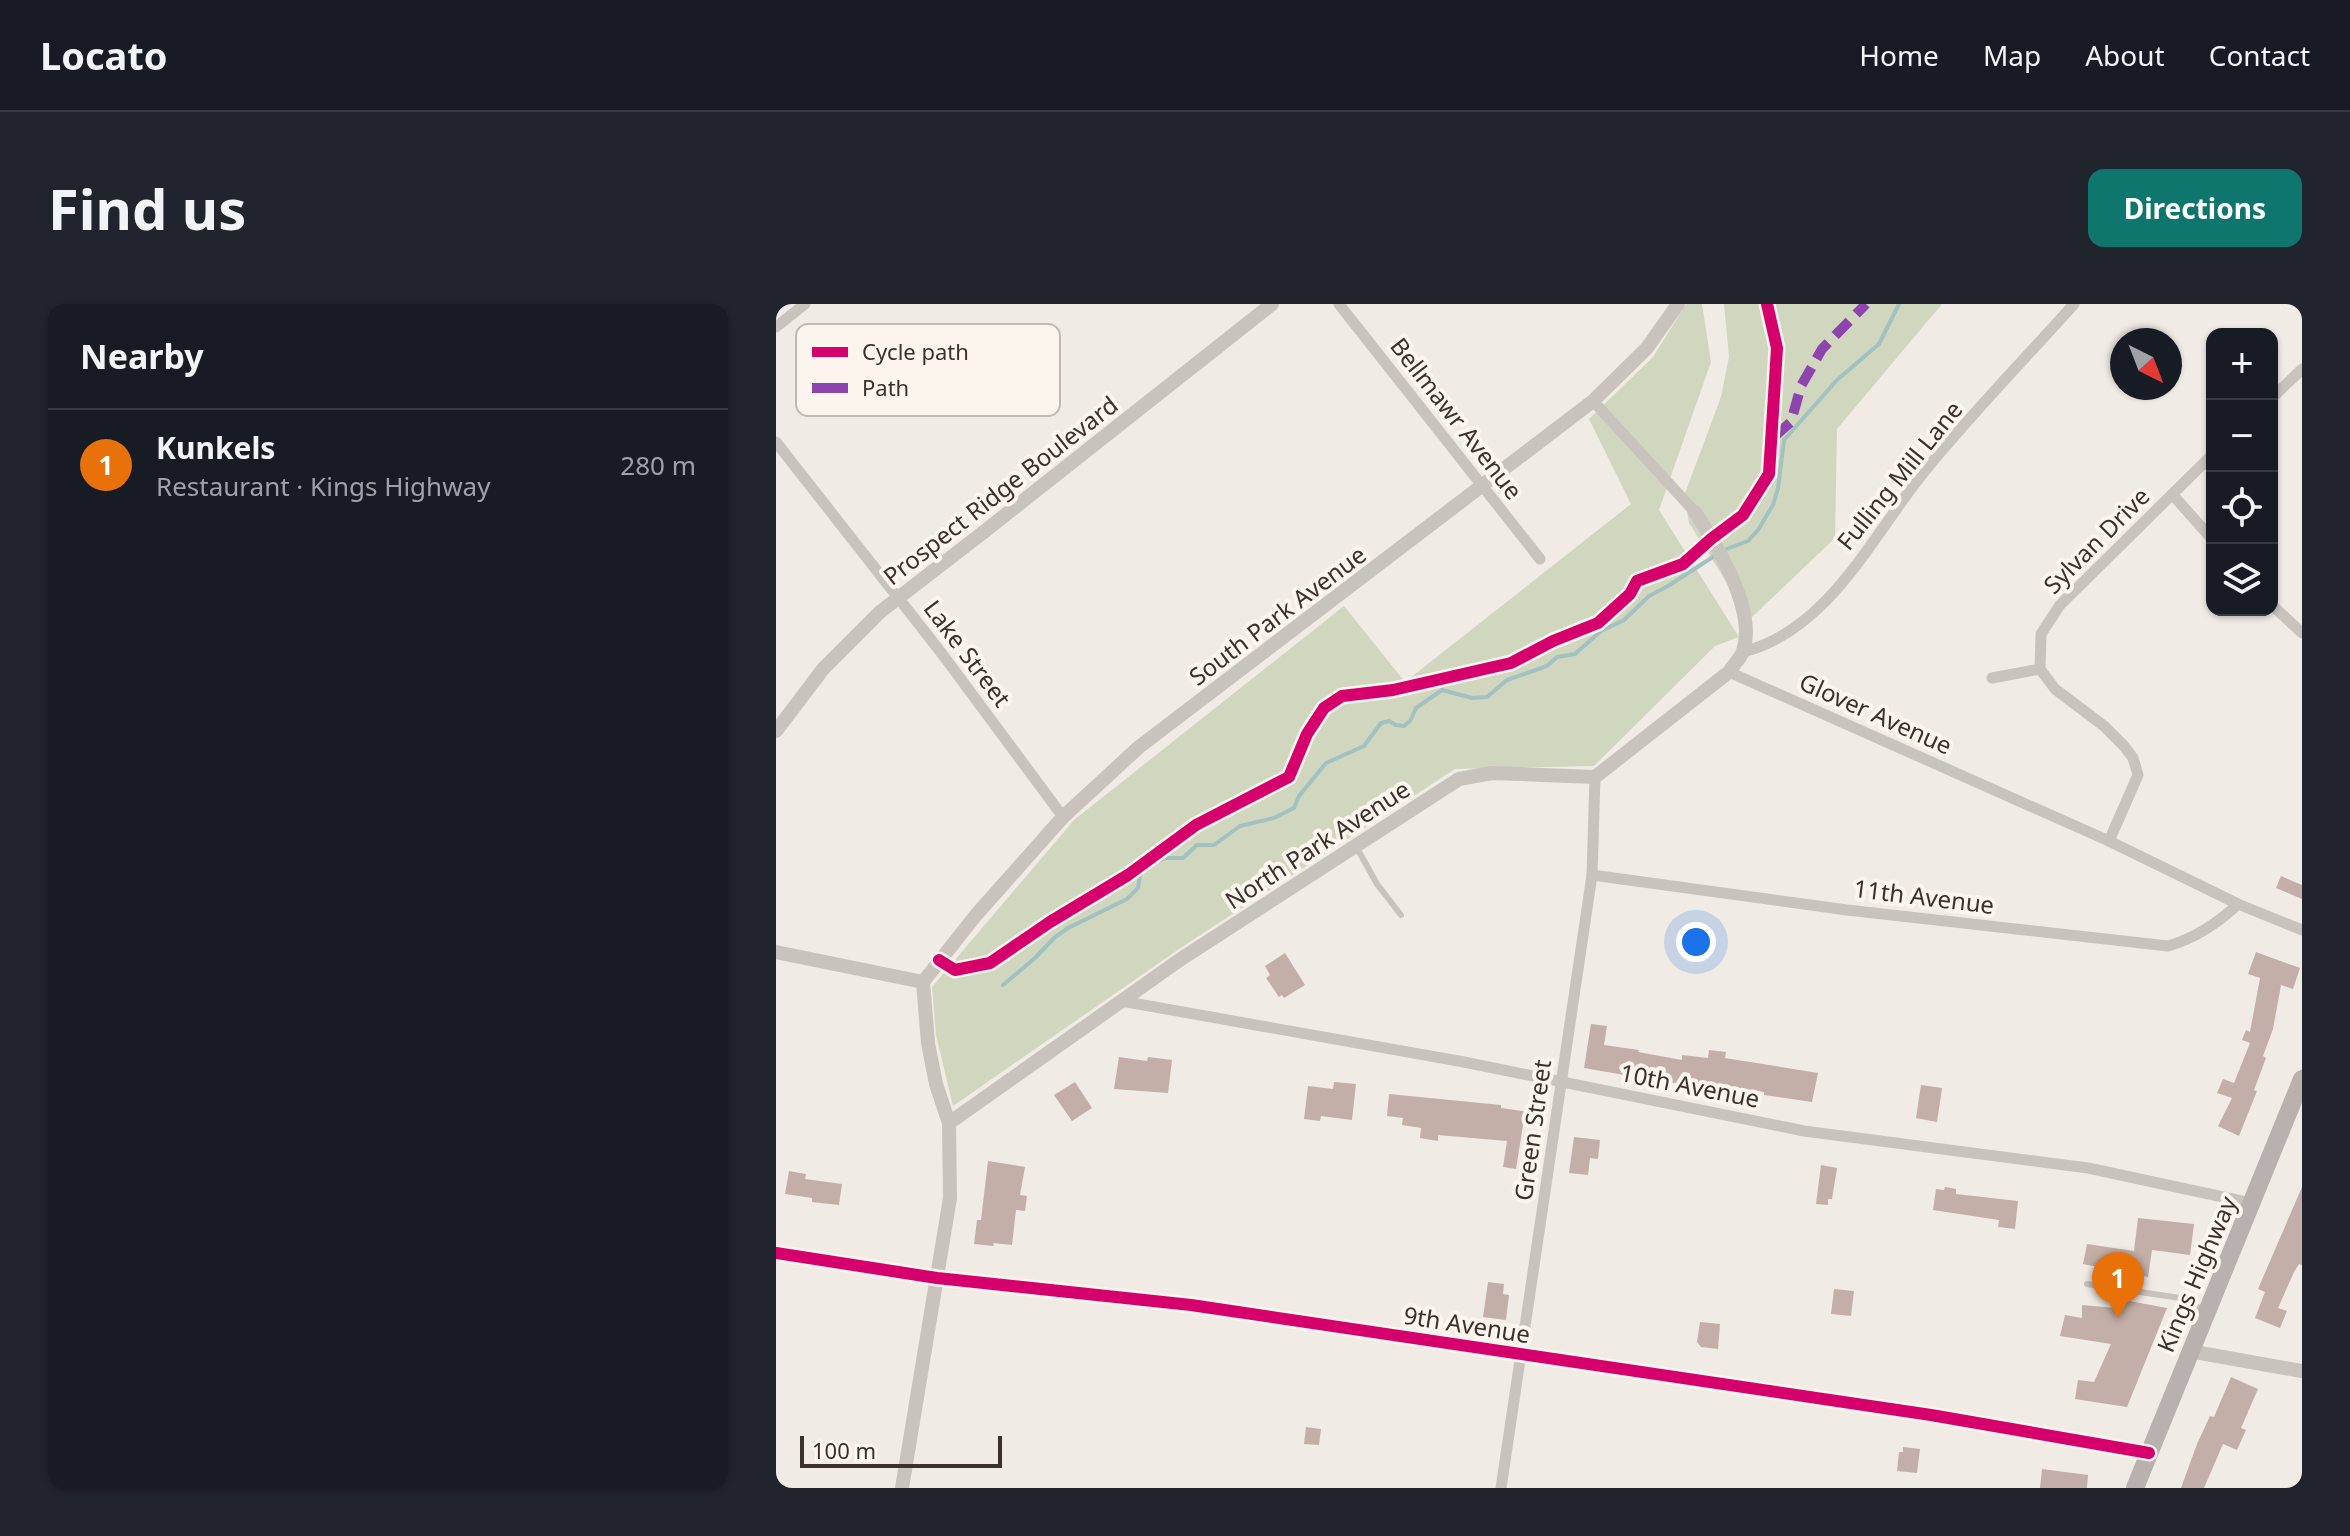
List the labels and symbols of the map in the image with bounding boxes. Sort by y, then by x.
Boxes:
legend [796,324,1060,416]
north arrow [2110,328,2182,400]
street label: Bellmawr Avenue [1383,330,1531,506]
text: Cycle path [862,336,969,366]
text: Path [862,372,909,402]
street label: Prospect Ridge Boulevard [876,388,1124,592]
street label: Fulling Mill Lane [1829,394,1969,556]
street label: Sylvan Drive [2036,480,2156,600]
street label: South Park Avenue [1182,538,1372,692]
street label: Lake Street [917,593,1019,713]
street label: Glover Avenue [1794,665,1958,761]
street label: North Park Avenue [1218,772,1416,916]
street label: 11th Avenue [1852,871,1996,921]
your location [1676,922,1716,962]
street label: 10th Avenue [1617,1055,1763,1115]
street label: Green Street [1506,1057,1558,1203]
street label: Kings Highway [2148,1190,2244,1357]
pin: 1 [2092,1252,2144,1318]
street label: 9th Avenue [1401,1298,1533,1350]
scale bar [800,1432,1002,1468]

